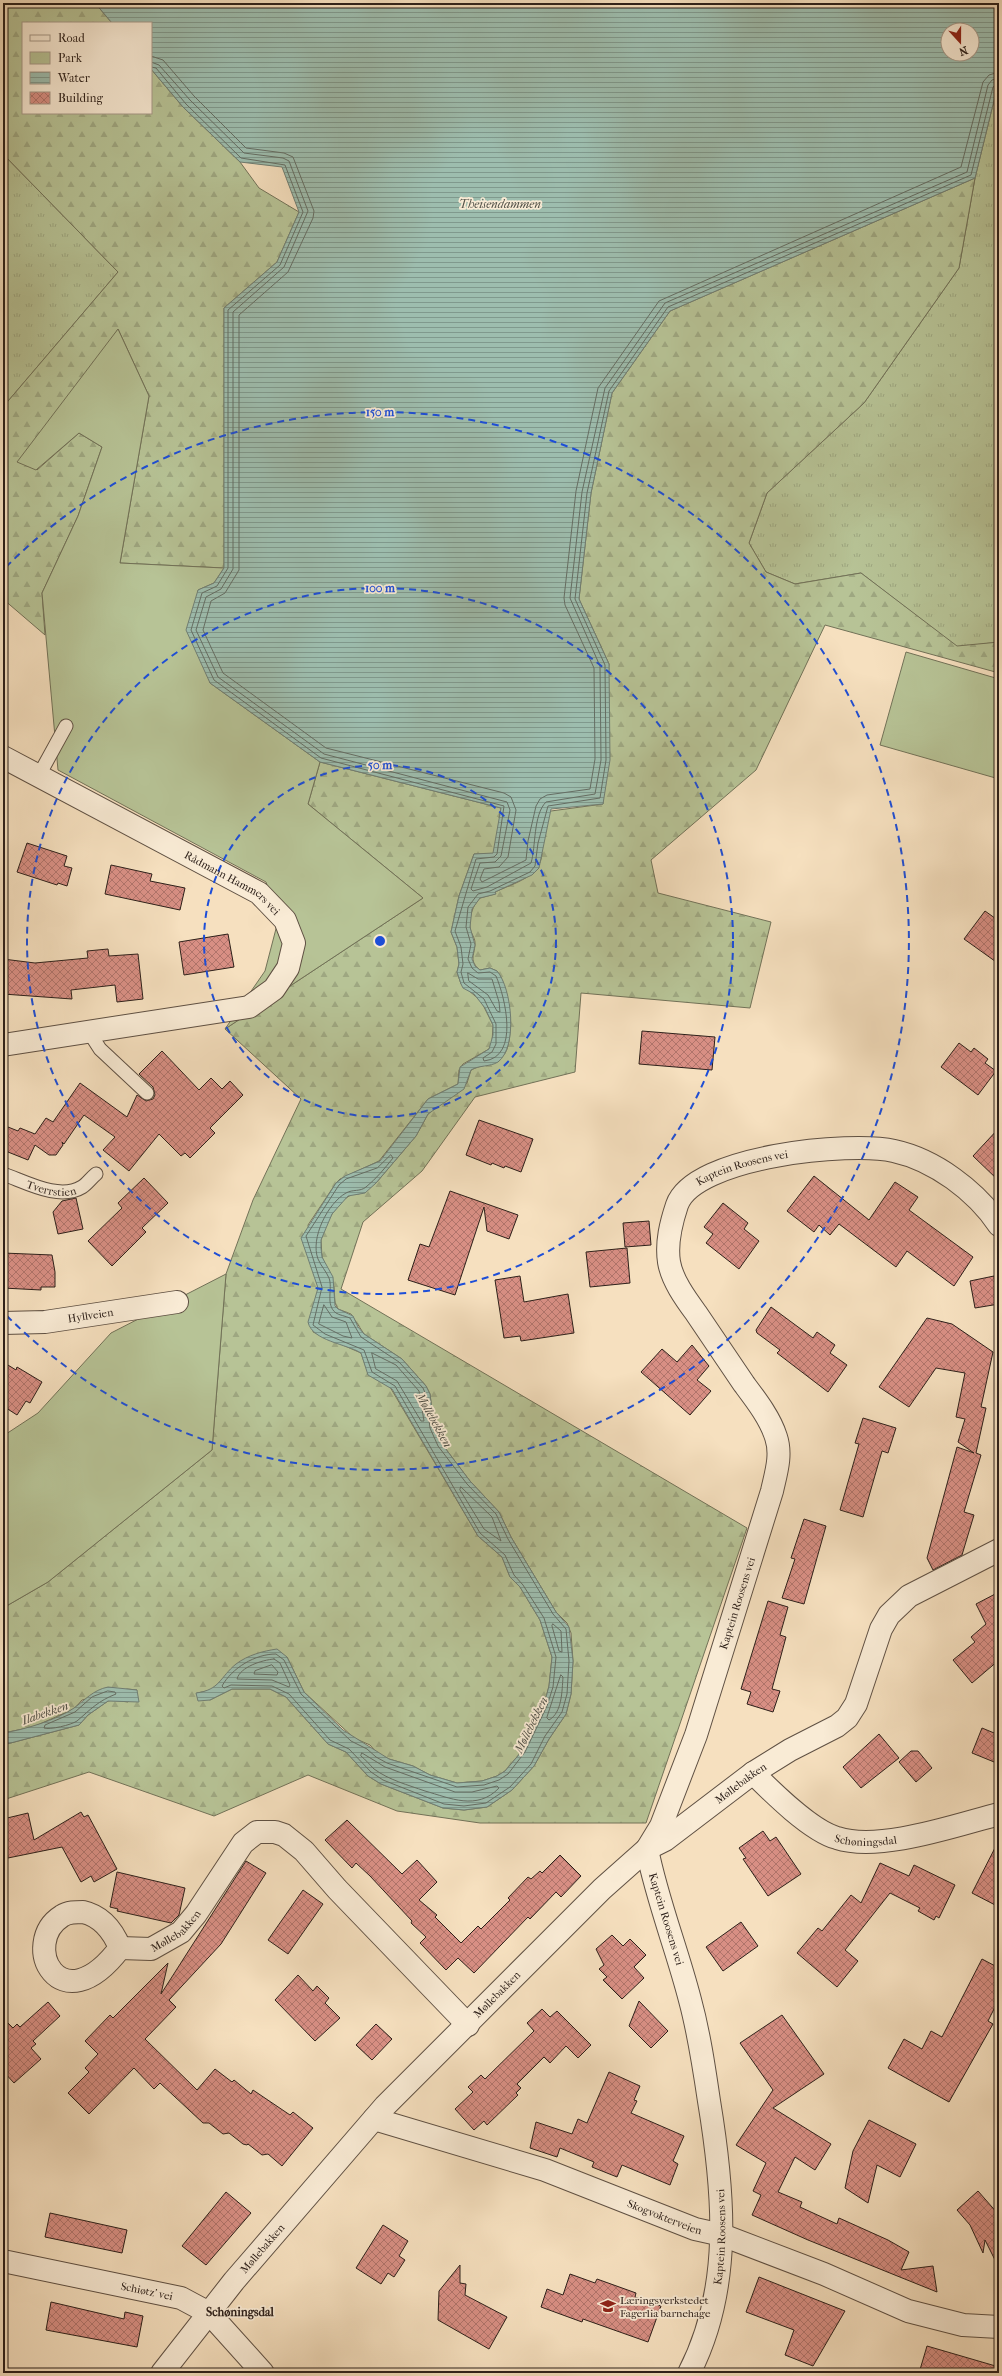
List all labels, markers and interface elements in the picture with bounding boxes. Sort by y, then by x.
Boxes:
legend [22,22,152,114]
north arrow [940,22,980,62]
text: Road [58,31,85,45]
text: N [957,43,970,59]
text: Park [58,51,83,65]
text: Water [57,71,91,85]
text: Building [58,91,103,105]
water label: Theisendammen [459,197,541,211]
text: 150 m [366,405,395,419]
text: 100 m [365,581,396,595]
text: 50 m [368,758,393,772]
street label: Rådmann Hammers vei [182,848,283,918]
centre of rings [373,934,387,948]
street label: Kaptein Roosens vei [694,1147,790,1188]
street label: Tverrstien [25,1177,78,1199]
street label: Hyllveien [67,1305,115,1325]
water label: Møllebekken [413,1389,455,1450]
street label: Kaptein Roosens vei [717,1555,758,1651]
water label: Møllebekken [511,1694,551,1756]
water label: Ilabekken [19,1698,70,1728]
street label: Møllebakken [712,1759,769,1806]
street label: Schøningsdal [833,1831,898,1848]
street label: Kaptein Roosens vei [646,1871,686,1967]
street label: Møllebakken [148,1907,204,1954]
street label: Møllebakken [471,1968,523,2020]
street label: Kaptein Roosens vei [711,2188,728,2286]
street label: Skogvokterveien [625,2197,704,2237]
street label: Møllebakken [237,2221,287,2276]
street label: Schiøtz' vei [120,2279,175,2303]
place label: Læringsverkstedet Fagerlia barnehage [620,2294,711,2320]
school or university icon: Læringsverkstedet Fagerlia barnehage [599,2297,617,2315]
district label: Schøningsdal [206,2305,275,2320]

